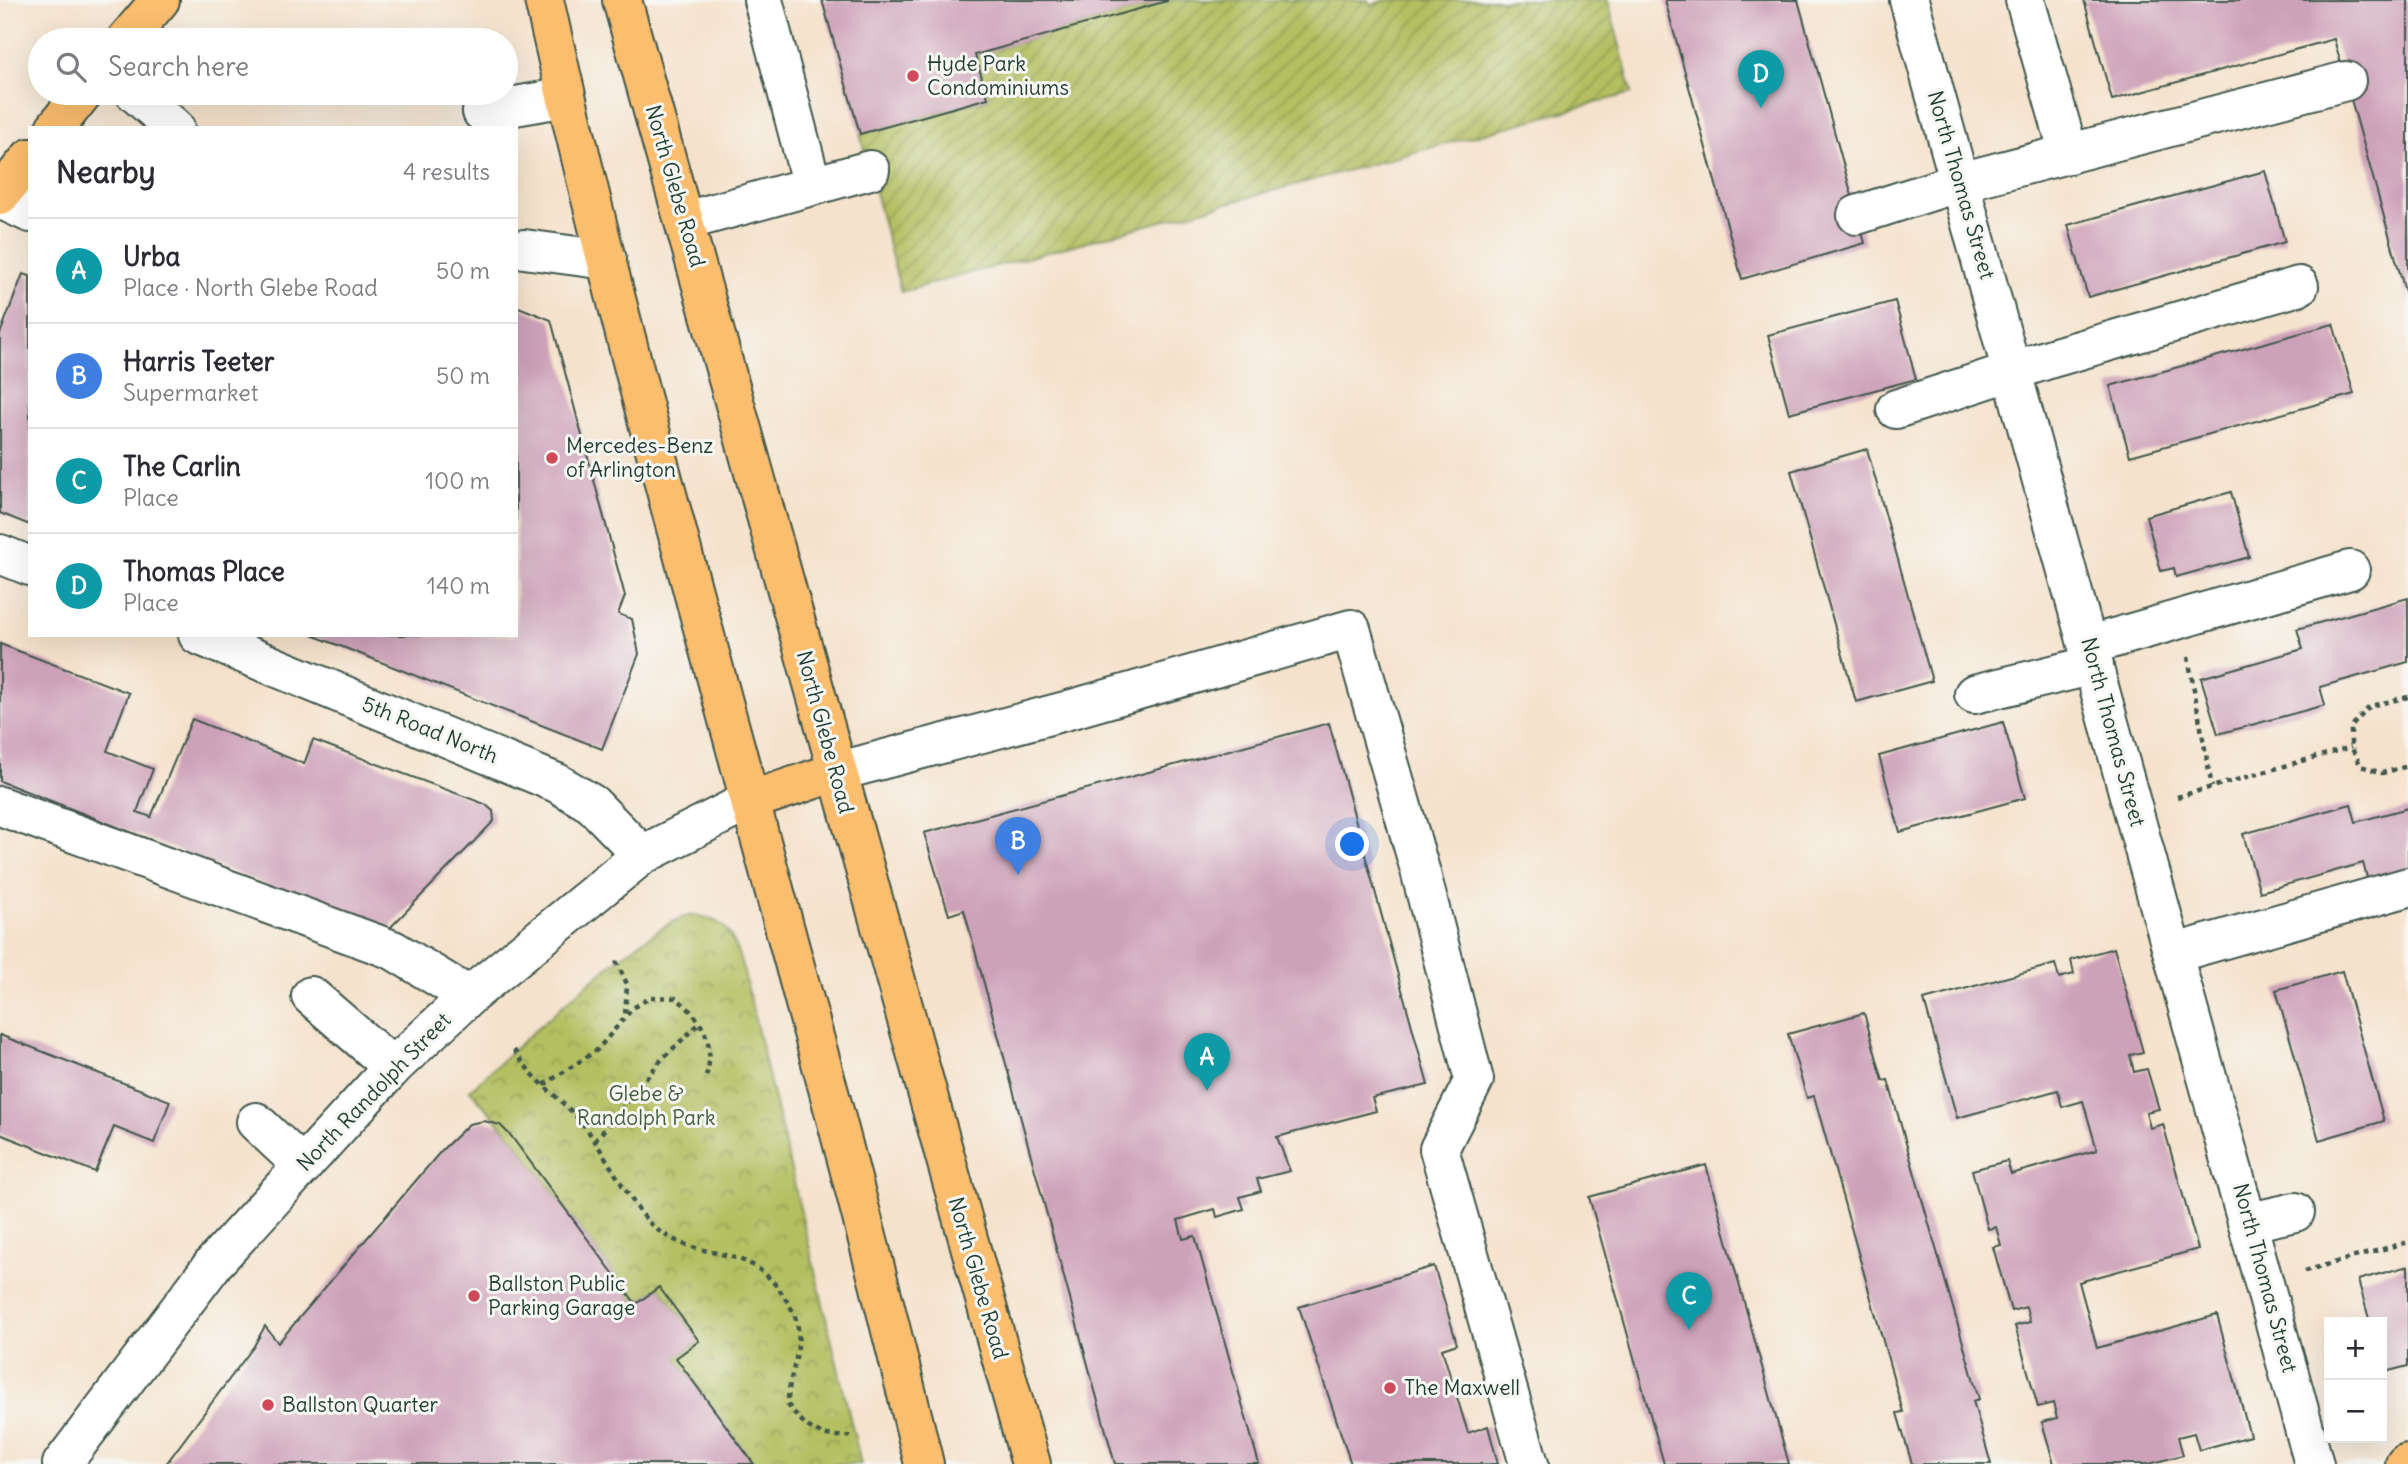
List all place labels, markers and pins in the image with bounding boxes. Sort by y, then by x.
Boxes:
place label: Hyde Park Condominiums [927,50,1069,101]
pin: D [1738,50,1784,108]
marker: Hyde Park Condominiums [905,68,921,84]
place label: Mercedes-Benz of Arlington [566,432,713,483]
marker: Mercedes-Benz of Arlington [544,450,560,466]
pin: B [995,817,1041,875]
pin: A [1184,1033,1230,1091]
place label: Ballston Public Parking Garage [488,1270,635,1321]
pin: C [1666,1272,1712,1330]
marker: Ballston Public Parking Garage [466,1288,482,1304]
place label: The Maxwell [1404,1374,1520,1401]
marker: The Maxwell [1382,1380,1398,1396]
place label: Ballston Quarter [282,1391,438,1418]
marker: Ballston Quarter [260,1397,276,1413]

